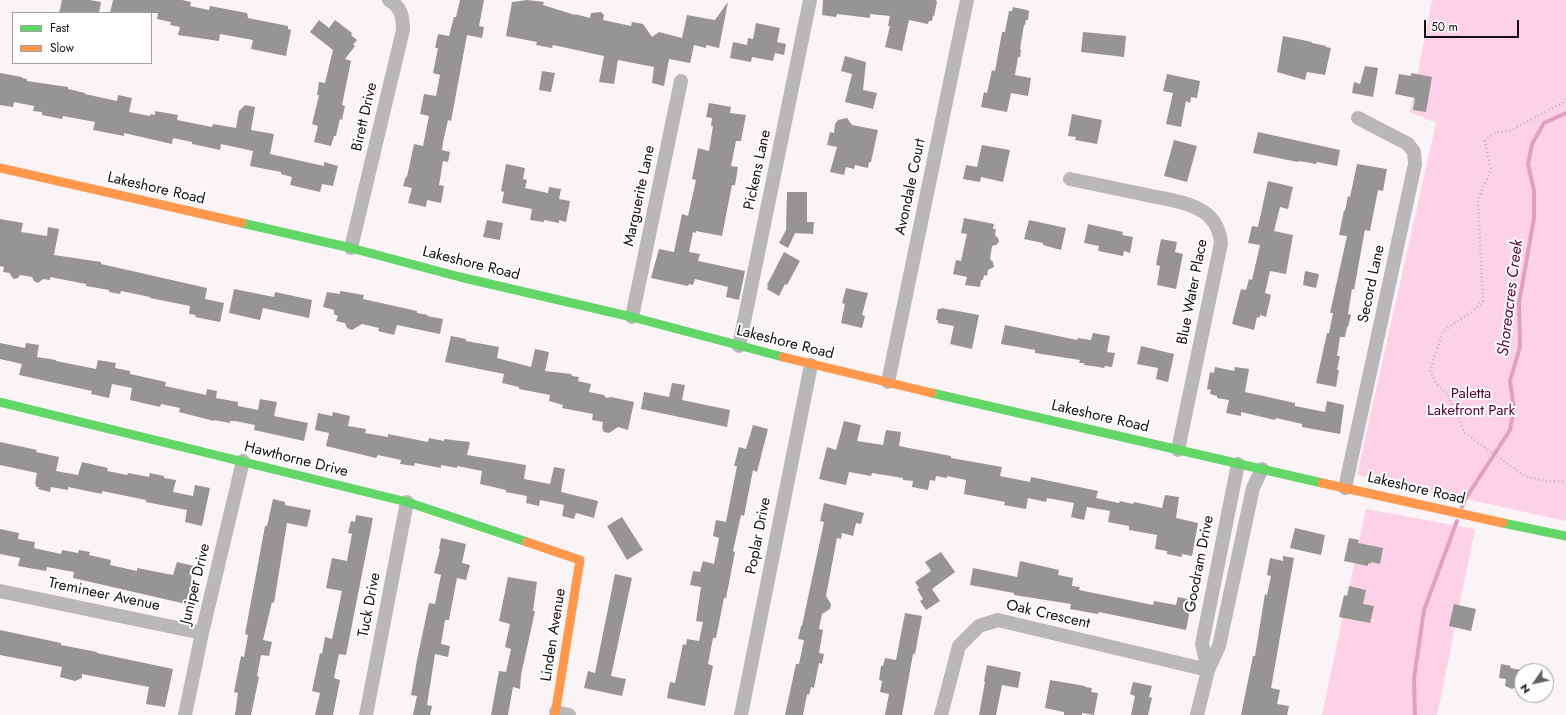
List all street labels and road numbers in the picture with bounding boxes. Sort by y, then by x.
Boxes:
street label: Birett Drive [348,81,382,153]
street label: Pickens Lane [741,128,775,212]
street label: Avondale Court [892,137,930,237]
street label: Marguerite Lane [621,144,659,248]
street label: Lakeshore Road [105,169,207,209]
street label: Blue Water Place [1174,238,1212,346]
street label: Lakeshore Road [420,243,522,285]
street label: Secord Lane [1355,243,1389,325]
street label: Lakeshore Road [734,322,836,364]
street label: Lakeshore Road [1049,397,1151,437]
street label: Hawthorne Drive [242,438,350,482]
street label: Lakeshore Road [1365,469,1467,509]
street label: Poplar Drive [743,496,775,576]
street label: Goodram Drive [1182,514,1218,614]
street label: Juniper Drive [177,542,215,626]
street label: Tuck Drive [355,571,385,639]
street label: Tremineer Avenue [47,574,161,616]
street label: Linden Avenue [538,587,570,683]
street label: Oak Crescent [1004,597,1092,633]

